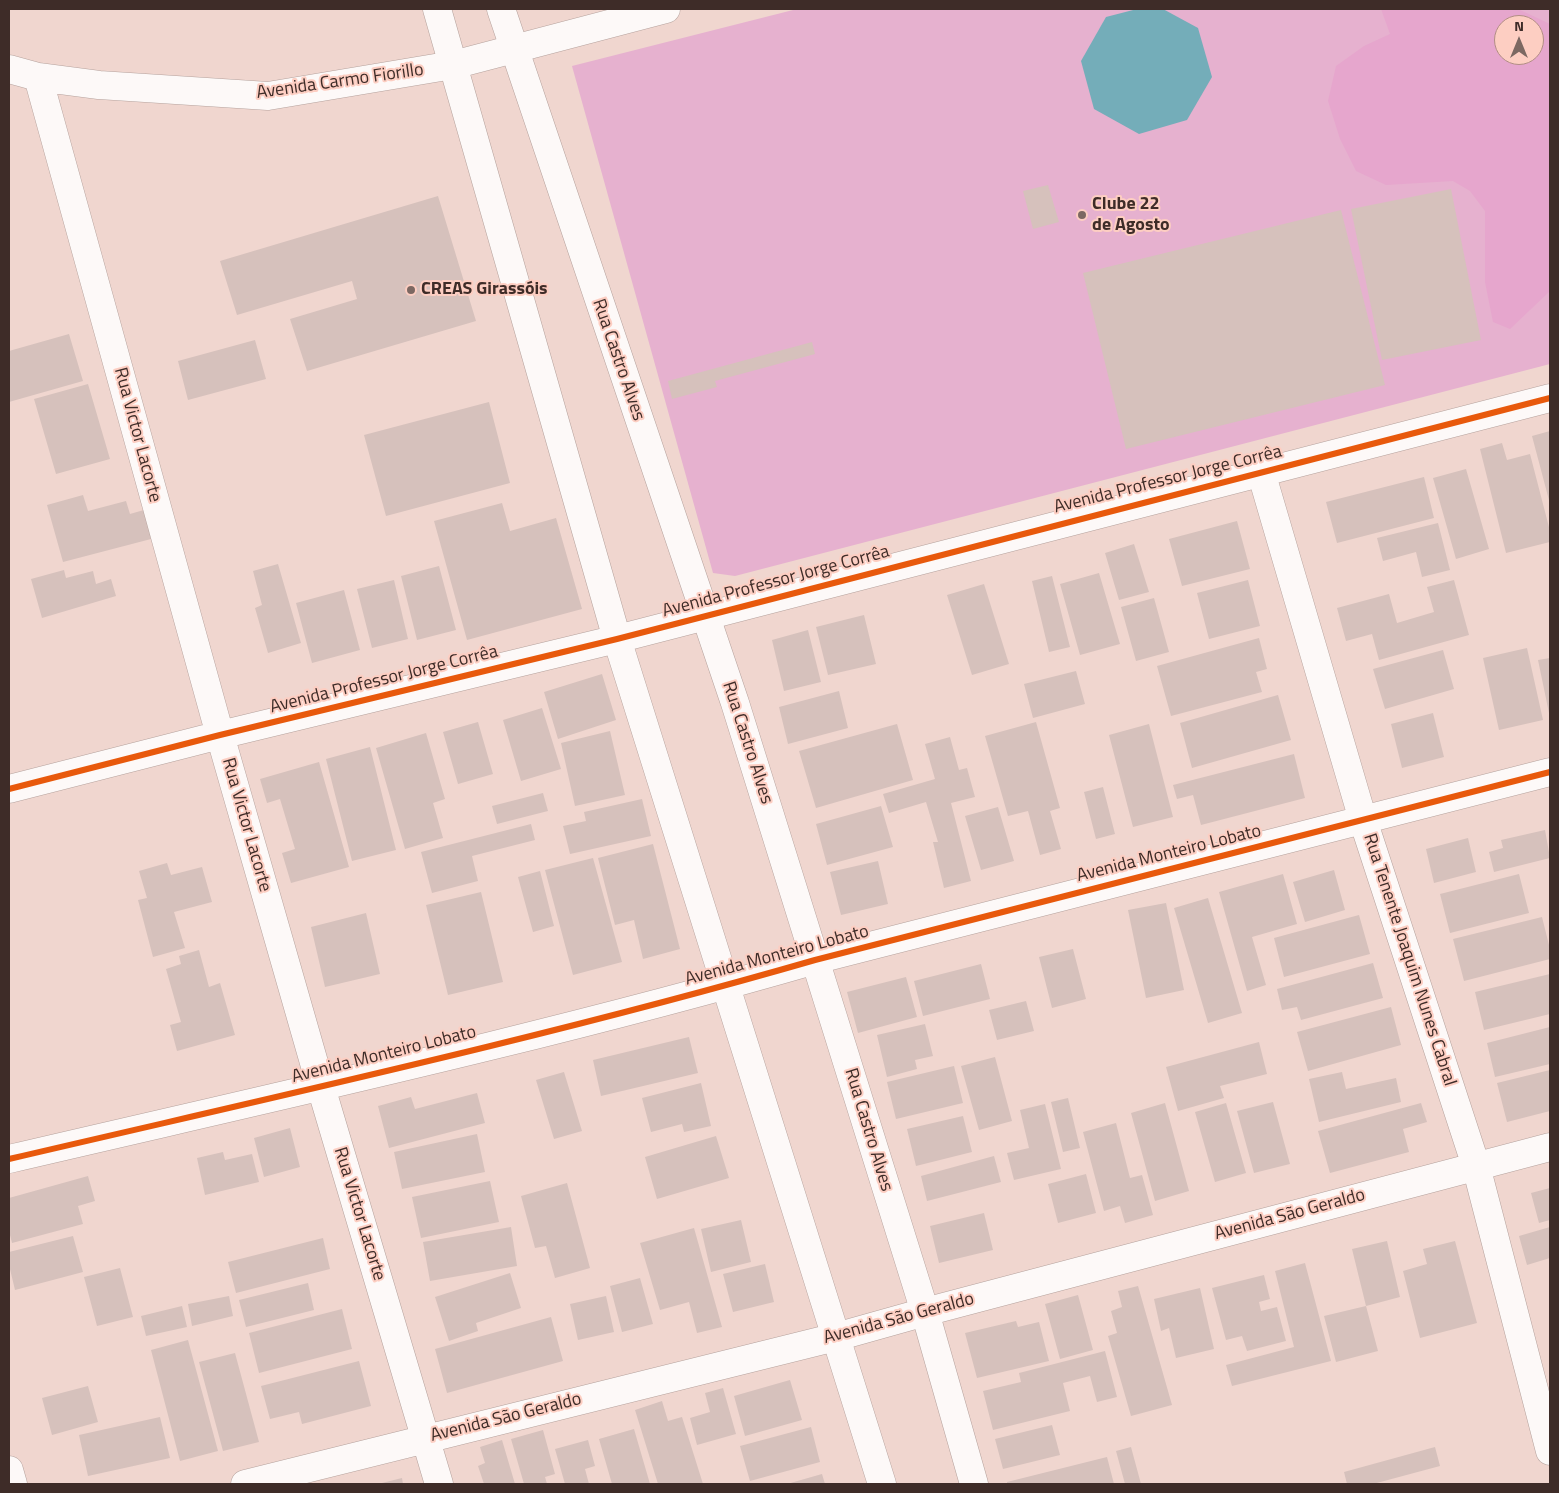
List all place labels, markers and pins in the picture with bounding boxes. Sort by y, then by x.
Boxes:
place label: Clube 22 de Agosto [1092,194,1170,236]
marker: Clube 22 de Agosto [1076,209,1088,221]
place label: CREAS Girassóis [421,279,548,301]
marker: CREAS Girassóis [405,284,417,296]

